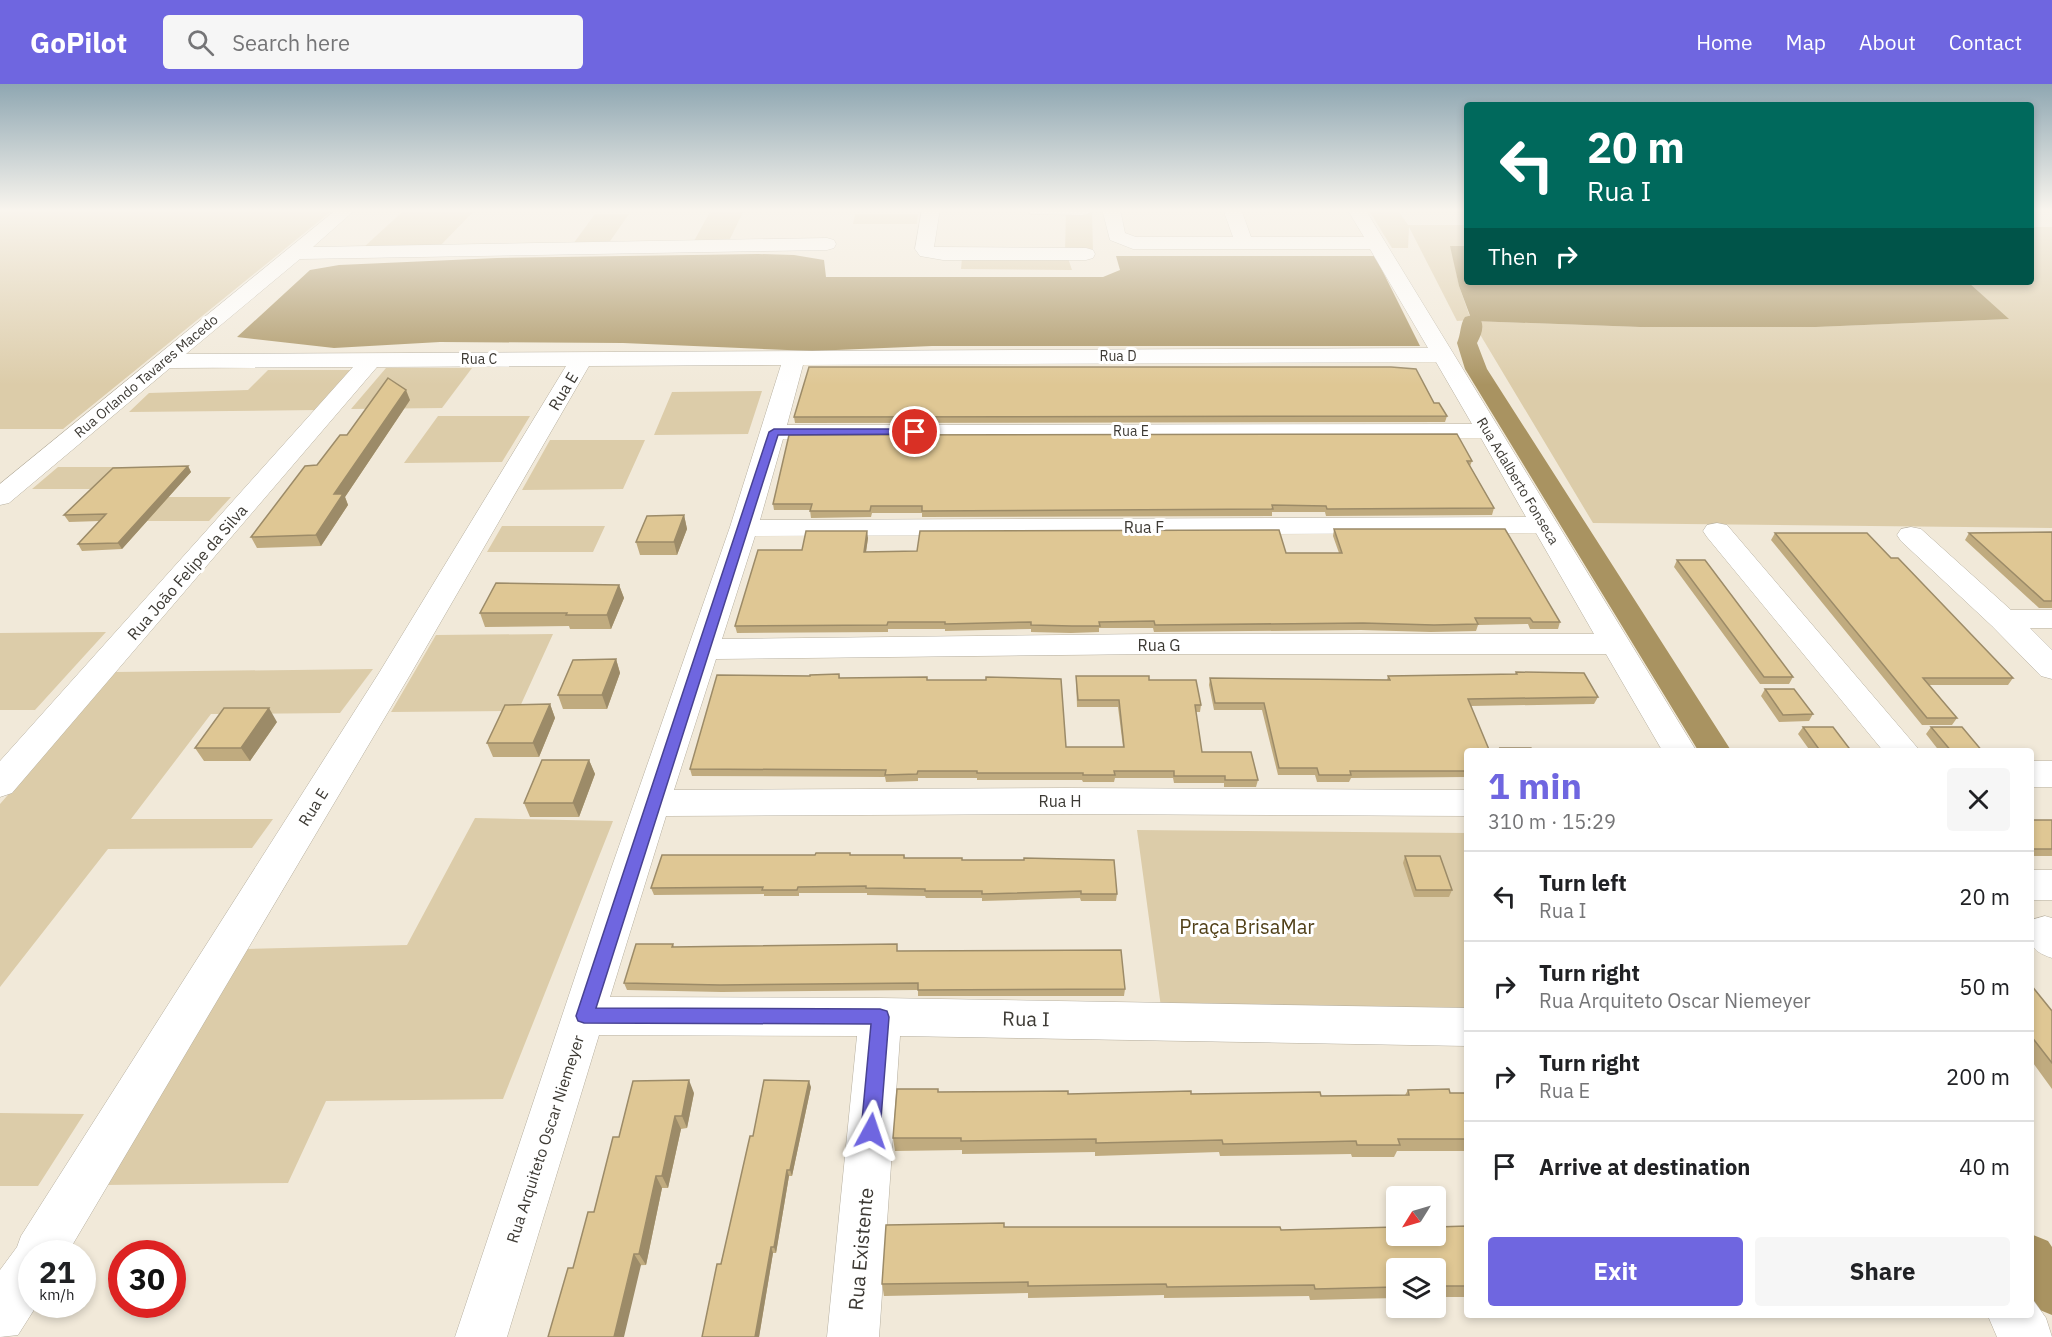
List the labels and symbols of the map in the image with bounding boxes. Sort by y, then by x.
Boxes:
street label: Rua Orlando Tavares Macedo [70,310,222,441]
street label: Rua D [1099,347,1137,365]
street label: Rua C [461,350,497,368]
street label: Rua E [544,368,582,414]
pin [889,406,940,457]
street label: Rua Adalberto Fonseca [1473,414,1563,548]
street label: Rua E [1113,422,1149,440]
street label: Rua João Felipe da Silva [123,500,252,644]
street label: Rua F [1124,517,1164,537]
street label: Rua G [1138,635,1180,655]
street label: Rua E [294,784,332,830]
street label: Rua H [1039,791,1081,811]
park label: Praça BrisaMar [1179,913,1315,940]
street label: Rua I [1002,1005,1050,1032]
street label: Rua Arquiteto Oscar Niemeyer [502,1032,588,1245]
position arrow [839,1099,903,1163]
street label: Rua Existente [842,1186,879,1311]
north arrow [1386,1186,1446,1246]
speed limit sign: 30 [108,1240,186,1318]

